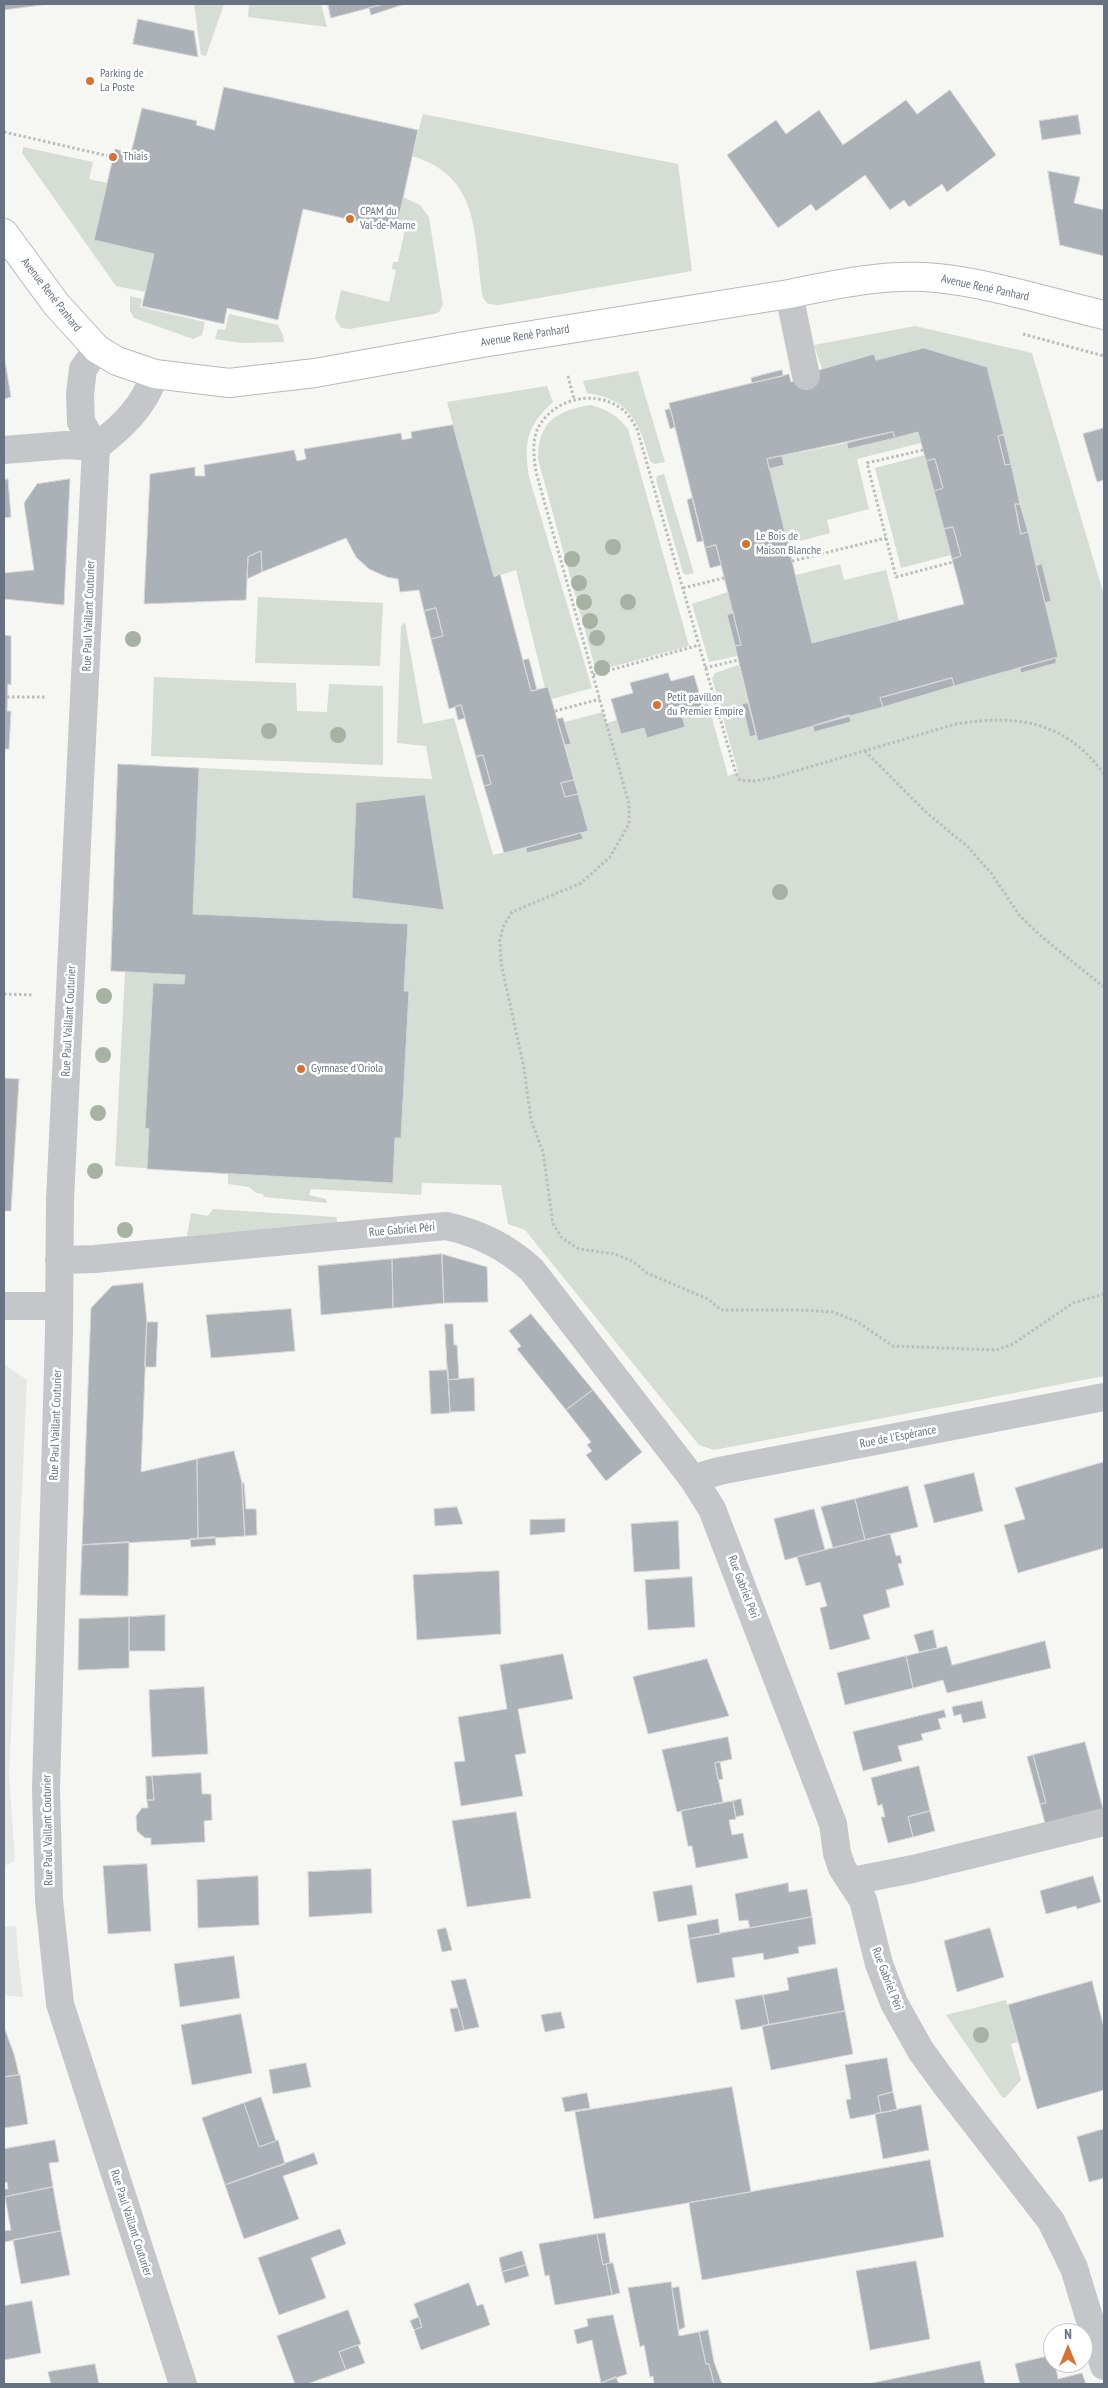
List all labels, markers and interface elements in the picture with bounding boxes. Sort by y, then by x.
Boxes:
place label: Parking de La Poste [100,67,144,95]
marker: Parking de La Poste [84,75,96,87]
place label: Thiais [123,150,148,164]
marker: Thiais [107,151,119,163]
place label: CPAM du Val-de-Marne [360,205,416,233]
marker: CPAM du Val-de-Marne [344,213,356,225]
street label: Avenue René Panhard [18,255,84,335]
street label: Avenue René Panhard [940,272,1030,304]
street label: Avenue René Panhard [480,322,570,350]
place label: Le Bois de Maison Blanche [756,530,821,558]
marker: Le Bois de Maison Blanche [740,538,752,550]
street label: Rue Paul Vaillant Couturier [80,560,98,672]
place label: Petit pavillon du Premier Empire [667,691,744,719]
marker: Petit pavillon du Premier Empire [651,699,663,711]
street label: Rue Paul Vaillant Couturier [59,965,79,1077]
place label: Gymnase d'Oriola [311,1062,383,1076]
marker: Gymnase d'Oriola [295,1063,307,1075]
street label: Rue Gabriel Péri [368,1220,436,1240]
street label: Rue Paul Vaillant Couturier [47,1369,65,1481]
street label: Rue de l'Espérance [858,1423,938,1451]
street label: Rue Gabriel Péri [724,1553,762,1621]
street label: Rue Paul Vaillant Couturier [40,1774,56,1886]
street label: Rue Gabriel Péri [868,1945,906,2013]
street label: Rue Paul Vaillant Couturier [107,2168,155,2278]
north arrow [1043,2323,1093,2373]
text: N [1064,2325,1072,2343]

